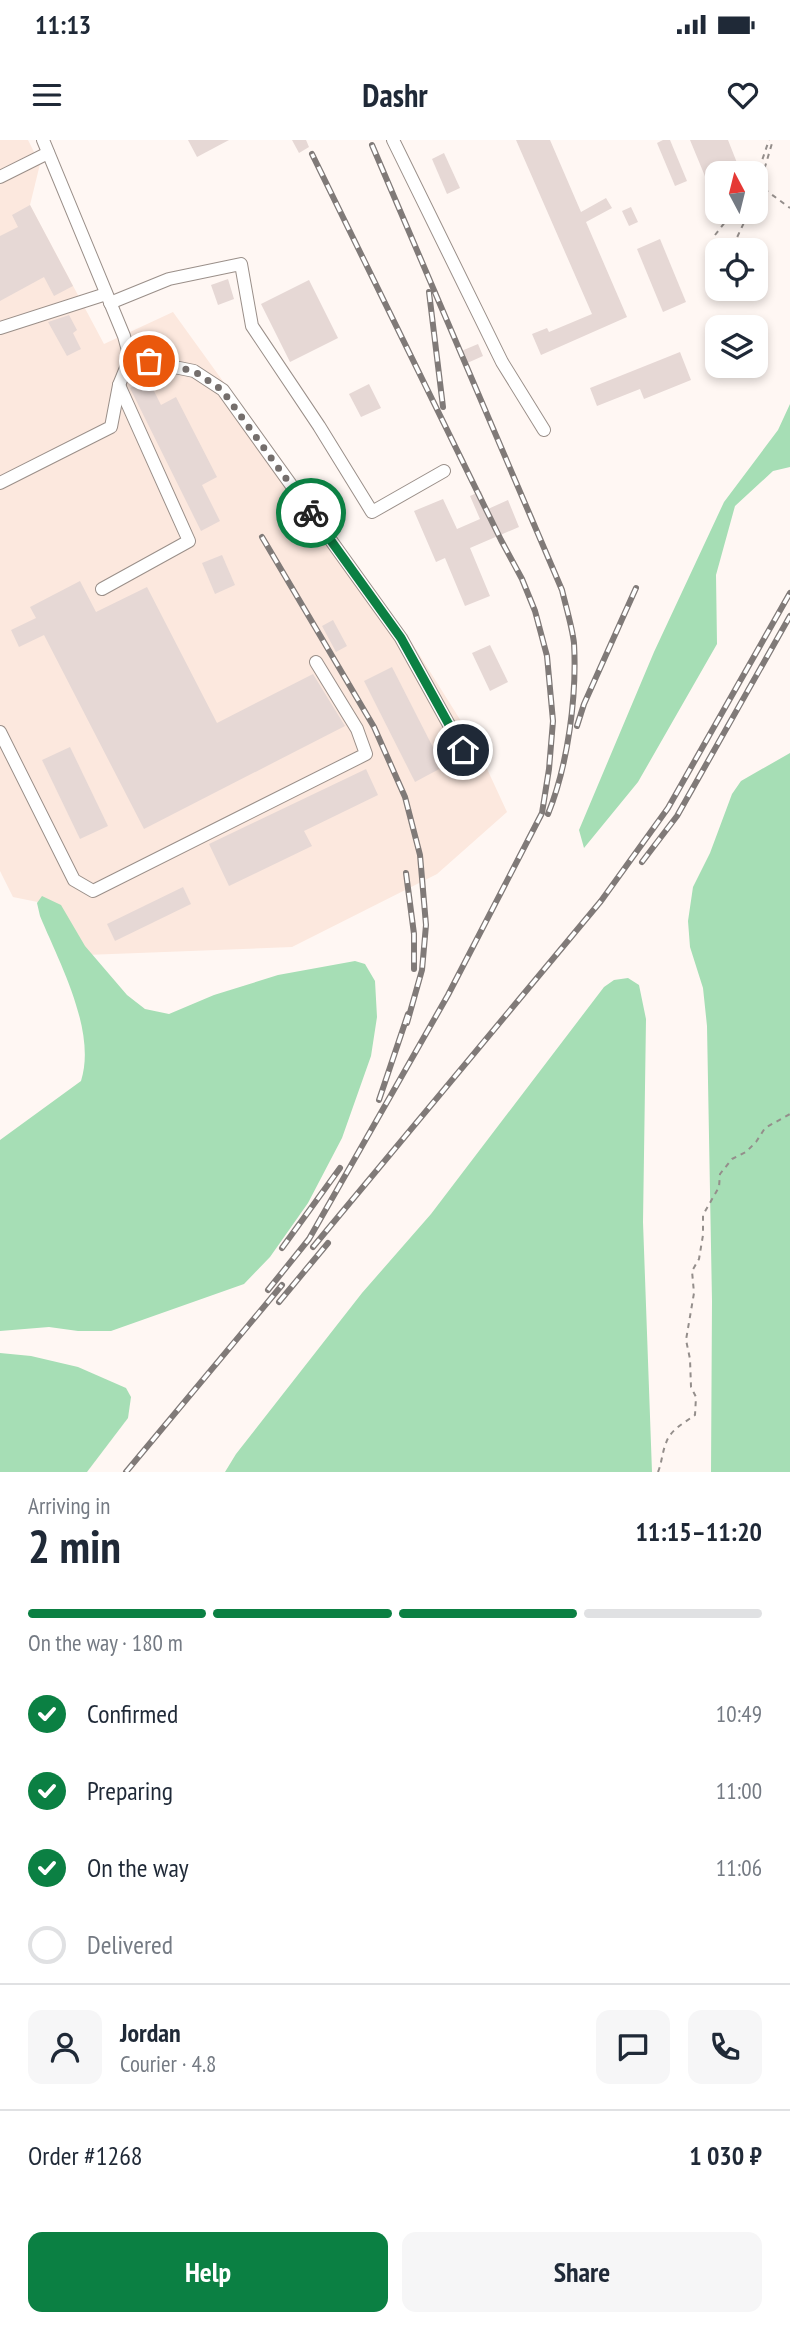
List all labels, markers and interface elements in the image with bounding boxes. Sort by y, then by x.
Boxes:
text: 11:13 [35,8,91,41]
text: Dashr [362,74,428,116]
icon: menu [28,76,66,114]
icon: heart [724,76,762,114]
north arrow [705,161,768,224]
map controls [705,161,768,378]
button: locate [705,238,768,301]
button: layers [705,315,768,378]
pin [119,331,179,391]
icon: bag [130,342,168,380]
courier [276,478,346,548]
icon: bike [292,494,330,532]
pin [433,720,493,780]
icon: home [444,731,482,769]
text: Arriving in [28,1491,110,1520]
text: 11:15–11:20 [635,1515,762,1548]
text: 2 min [28,1516,121,1576]
text: On the way · 180 m [28,1628,183,1657]
icon: check [28,1695,66,1733]
text: Confirmed [87,1697,178,1730]
text: 10:49 [716,1699,762,1728]
icon: check [28,1772,66,1810]
text: Preparing [87,1774,173,1807]
text: 11:00 [716,1776,762,1805]
icon: check [28,1849,66,1887]
text: On the way [87,1851,189,1884]
text: 11:06 [716,1853,762,1882]
text: Delivered [87,1928,173,1961]
button: person [28,2010,102,2084]
button: chat [596,2010,670,2084]
button: phone [688,2010,762,2084]
text: Jordan [120,2016,181,2049]
text: Courier · 4.8 [120,2049,216,2078]
text: Order #1268 [28,2139,143,2172]
text: 1 030 ₽ [689,2139,762,2172]
button: Help [28,2232,388,2312]
button: Share [402,2232,762,2312]

